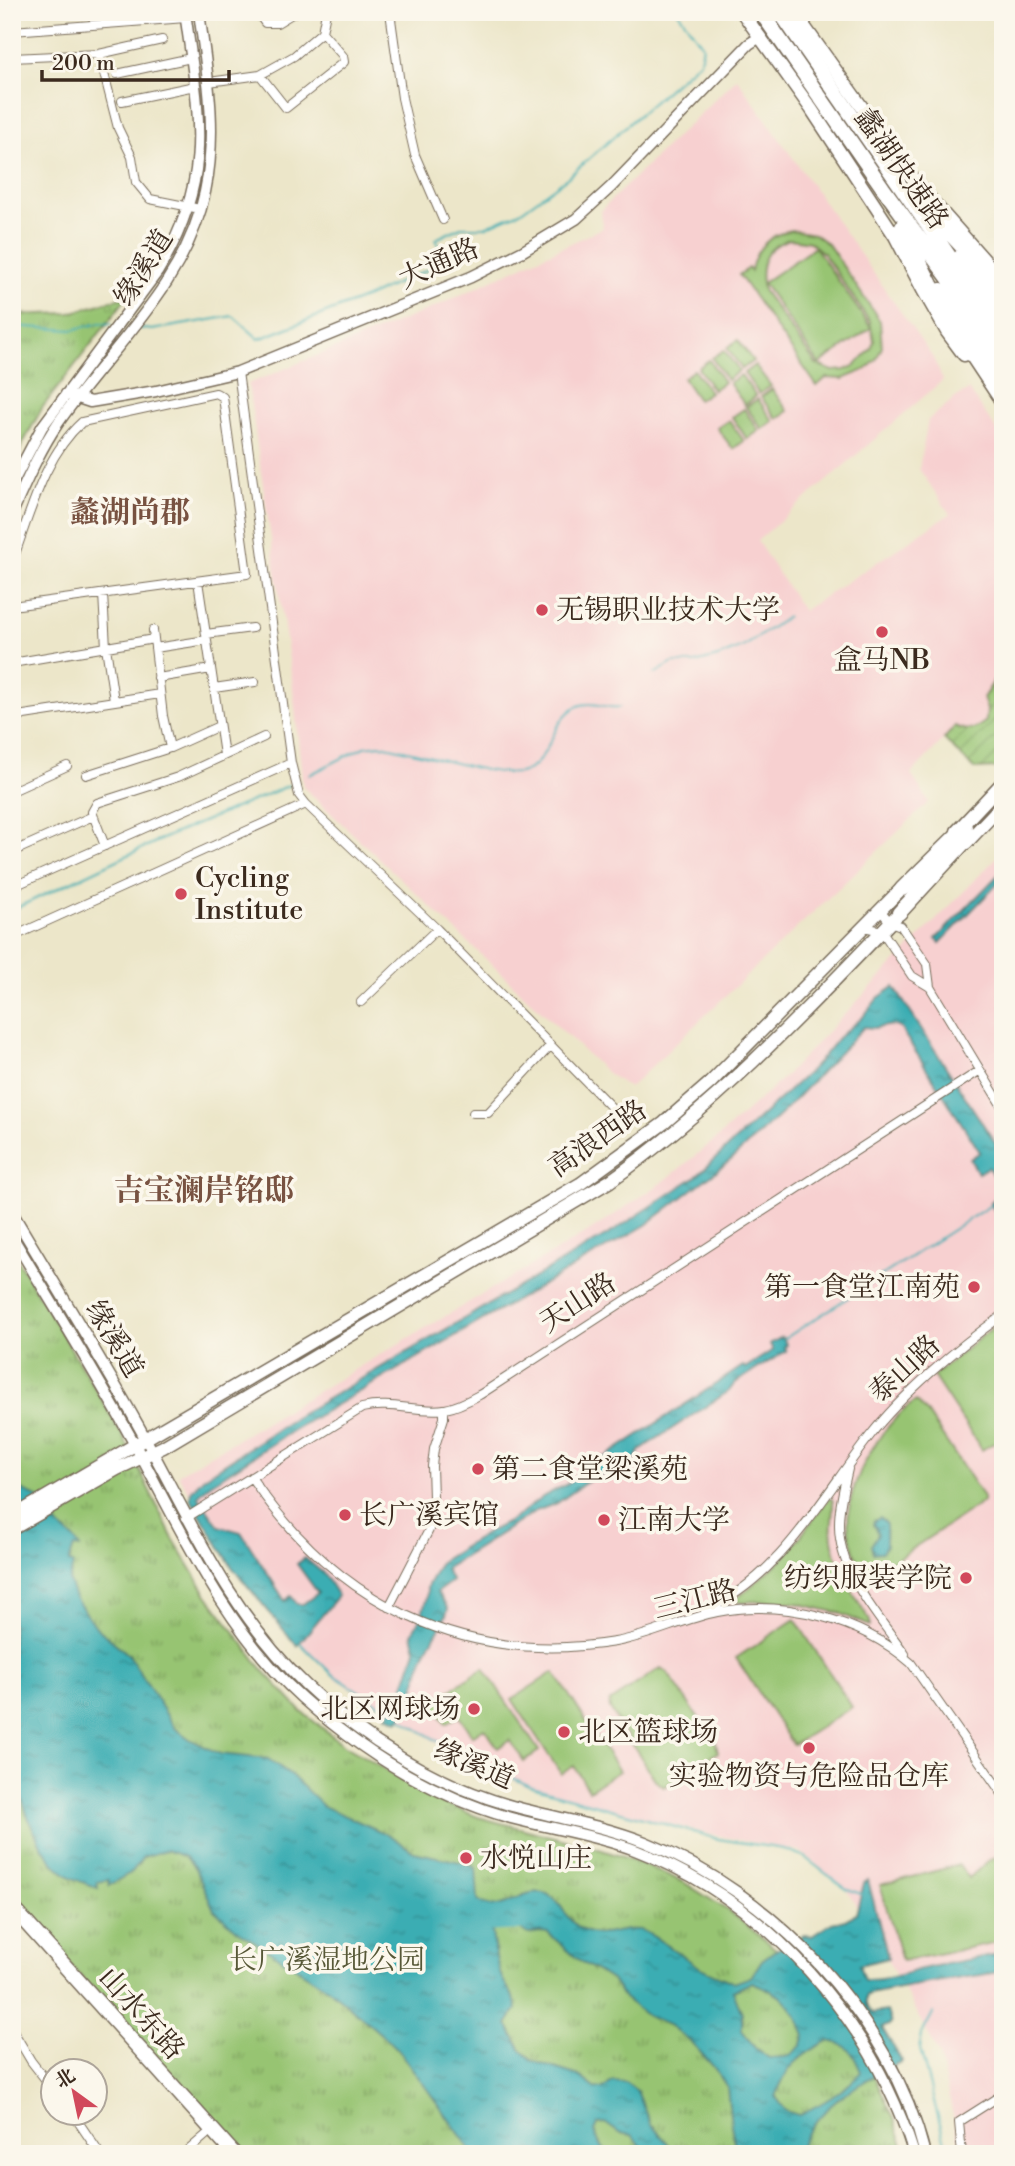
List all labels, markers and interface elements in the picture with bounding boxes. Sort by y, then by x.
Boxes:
scale bar [42,38,229,82]
text: 200 m [52,51,115,77]
street label: 蠡湖快速路 [847,102,955,236]
street label: 缘溪道 [107,223,181,313]
street label: 大通路 [394,231,484,297]
district label: 蠡湖尚郡 [70,494,190,532]
place label: 无锡职业技术大学 [556,593,780,628]
marker: 无锡职业技术大学 [534,602,550,618]
marker: 盒马NB [874,624,890,640]
place label: 盒马NB [834,643,930,678]
place label: Cycling Institute [195,861,303,928]
marker: Cycling Institute [173,886,189,902]
street label: 高浪西路 [542,1093,654,1185]
district label: 吉宝澜岸铭邸 [114,1172,294,1210]
street label: 天山路 [533,1265,623,1341]
place label: 第一食堂江南苑 [764,1270,960,1305]
marker: 第一食堂江南苑 [966,1279,982,1295]
street label: 缘溪道 [77,1294,151,1384]
street label: 泰山路 [862,1328,948,1410]
place label: 第二食堂梁溪苑 [492,1452,688,1487]
marker: 第二食堂梁溪苑 [470,1461,486,1477]
place label: 长广溪宾馆 [359,1498,499,1533]
place label: 江南大学 [618,1503,730,1538]
marker: 长广溪宾馆 [337,1507,353,1523]
marker: 江南大学 [596,1512,612,1528]
place label: 纺织服装学院 [784,1561,952,1596]
marker: 纺织服装学院 [958,1570,974,1586]
street label: 三江路 [650,1573,740,1627]
place label: 北区网球场 [320,1692,460,1727]
marker: 北区网球场 [466,1701,482,1717]
place label: 北区篮球场 [578,1715,718,1750]
marker: 北区篮球场 [556,1724,572,1740]
street label: 缘溪道 [428,1732,520,1798]
marker: 实验物资与危险品仓库 [801,1740,817,1756]
place label: 实验物资与危险品仓库 [669,1759,949,1794]
place label: 水悦山庄 [480,1841,592,1876]
marker: 水悦山庄 [458,1850,474,1866]
park label: 长广溪湿地公园 [229,1943,425,1978]
street label: 山水东路 [91,1961,191,2067]
north arrow [38,2058,108,2128]
text: 北 [51,2063,80,2094]

